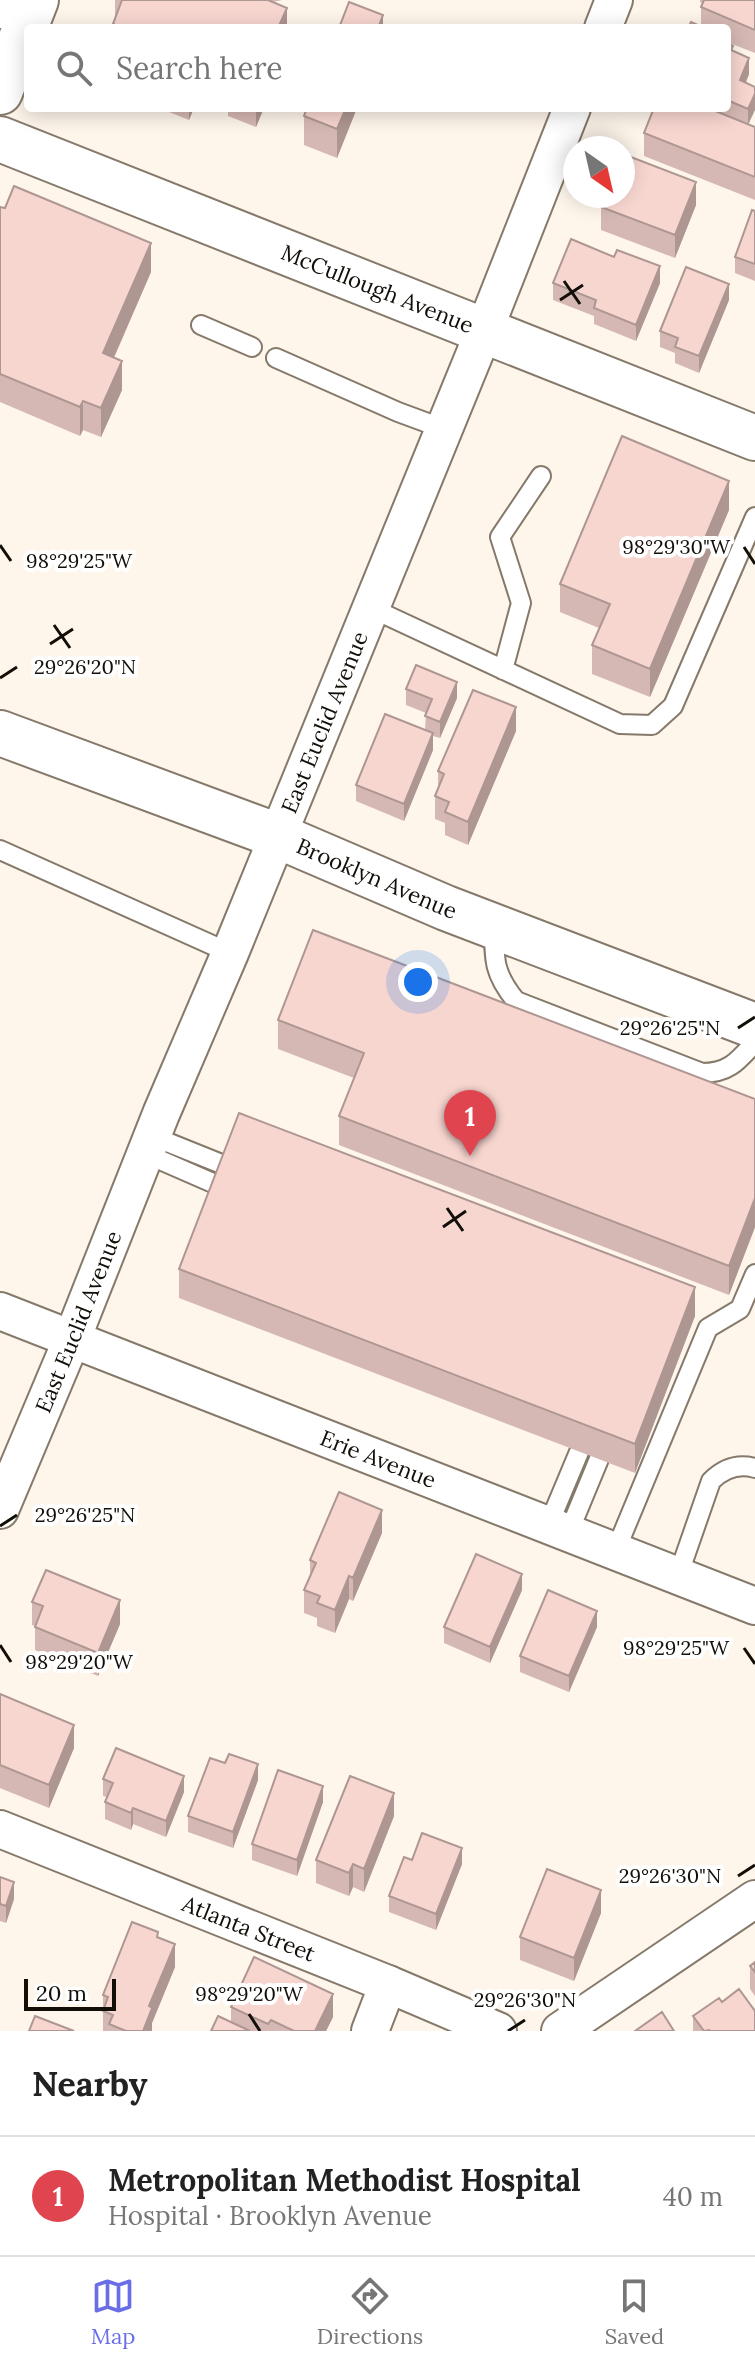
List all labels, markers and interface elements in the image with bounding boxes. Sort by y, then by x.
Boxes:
search box [24,24,731,112]
icon: search [52,46,96,90]
text: Search here [116,49,283,87]
north arrow [563,136,635,208]
street label: McCullough Avenue [277,238,478,339]
text: 98°29'30"W [622,534,731,559]
text: 98°29'25"W [26,548,133,573]
street label: East Euclid Avenue [275,627,374,817]
text: 29°26'20"N [34,654,136,679]
street label: Brooklyn Avenue [292,832,461,925]
your location [398,962,438,1002]
text: 29°26'25"N [620,1015,720,1040]
pin: 1 [444,1090,496,1156]
street label: East Euclid Avenue [29,1227,127,1417]
street label: Erie Avenue [316,1424,440,1494]
text: 29°26'25"N [35,1502,135,1527]
text: 98°29'25"W [623,1635,730,1660]
text: 98°29'20"W [25,1649,134,1674]
text: 29°26'30"N [619,1863,721,1888]
street label: Atlanta Street [177,1889,320,1968]
scale bar [24,1975,116,2011]
text: 20 m [36,1979,87,2007]
text: 98°29'20"W [195,1981,304,2006]
text: 29°26'30"N [474,1987,576,2012]
text: Nearby [32,2062,148,2105]
text: Metropolitan Methodist Hospital [108,2161,581,2199]
text: 1 [53,2180,63,2213]
text: 40 m [663,2180,723,2213]
text: Hospital · Brooklyn Avenue [108,2199,432,2232]
tab: Map [91,2274,135,2350]
tab: Directions [317,2274,423,2350]
tab: Saved [605,2274,664,2350]

